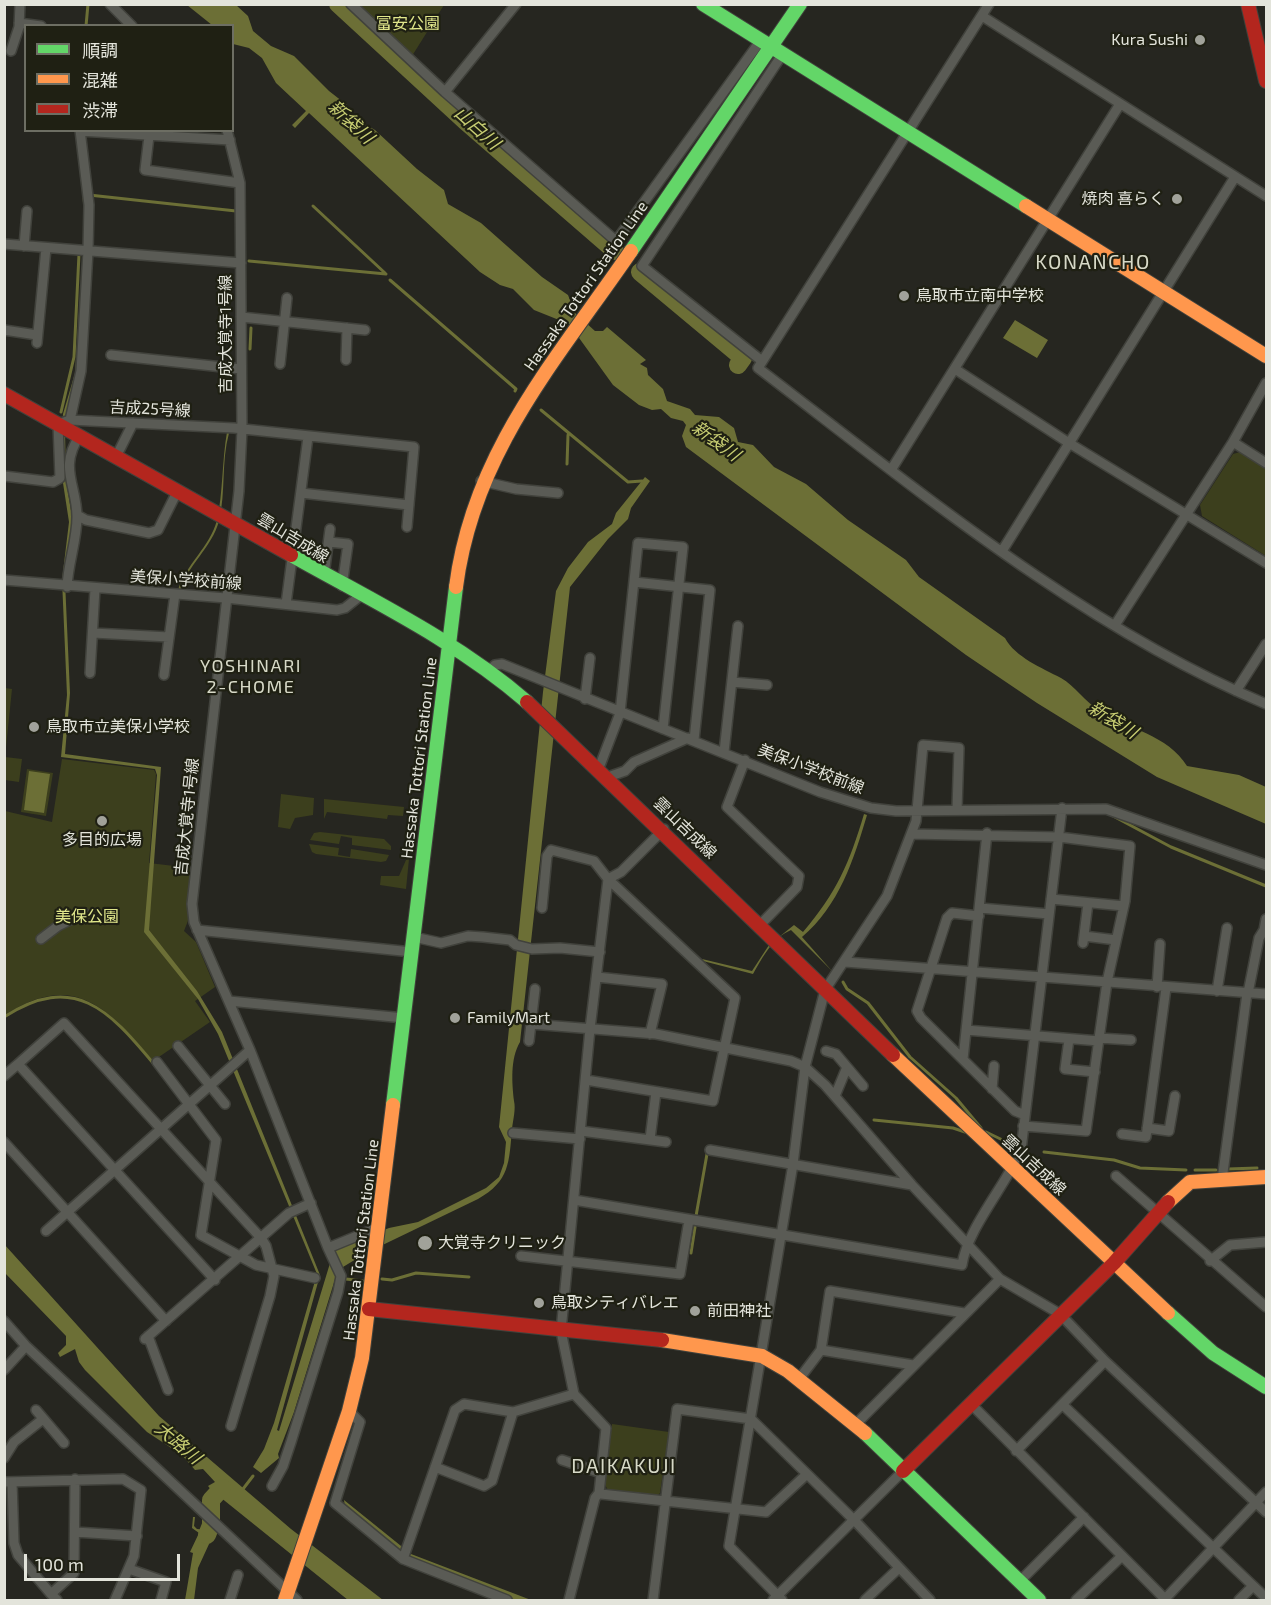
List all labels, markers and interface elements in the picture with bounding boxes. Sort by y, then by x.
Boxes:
park label: 富安公園 [376,14,440,34]
legend [24,24,234,132]
place label: Kura Sushi [1111,30,1188,50]
marker: Kura Sushi [1193,33,1207,47]
text: 順調 [82,39,118,61]
text: 混雑 [82,69,118,91]
water label: 新袋川 [324,96,378,148]
text: 渋滞 [82,99,118,121]
water label: 山白川 [450,102,504,154]
place label: 焼肉 喜らく [1081,189,1165,209]
marker: 焼肉 喜らく [1170,192,1184,206]
street label: Hassaka Tottori Station Line [520,197,652,375]
district label: KONANCHO [1035,250,1151,274]
street label: 吉成大覚寺1号線 [216,275,236,393]
place label: 鳥取市立南中学校 [916,286,1044,306]
marker: 鳥取市立南中学校 [897,289,911,303]
street label: 吉成25号線 [109,397,191,421]
water label: 新袋川 [688,416,744,466]
street label: 雲山吉成線 [254,509,332,567]
street label: 美保小学校前線 [129,567,243,593]
district label: YOSHINARI 2-CHOME [200,655,302,698]
street label: Hassaka Tottori Station Line [397,656,441,860]
water label: 新袋川 [1084,697,1142,743]
place label: 鳥取市立美保小学校 [46,717,190,737]
marker: 鳥取市立美保小学校 [27,720,41,734]
street label: 美保小学校前線 [755,740,867,798]
street label: 吉成大覚寺1号線 [171,757,203,877]
street label: 雲山吉成線 [650,793,720,863]
marker: 多目的広場 [95,814,109,828]
place label: 多目的広場 [62,830,142,850]
park label: 美保公園 [55,907,119,927]
place label: FamilyMart [467,1008,550,1028]
marker: FamilyMart [448,1011,462,1025]
street label: 雲山吉成線 [998,1131,1070,1199]
street label: Hassaka Tottori Station Line [339,1138,383,1342]
place label: 大覚寺クリニック [438,1233,566,1253]
marker: 大覚寺クリニック [416,1234,434,1252]
place label: 鳥取シティバレエ [551,1293,679,1313]
marker: 鳥取シティバレエ [532,1296,546,1310]
place label: 前田神社 [707,1301,771,1321]
marker: 前田神社 [688,1304,702,1318]
water label: 大路川 [150,1417,206,1469]
district label: DAIKAKUJI [571,1454,677,1478]
scale bar [27,1542,183,1580]
text: 100 m [35,1553,84,1575]

